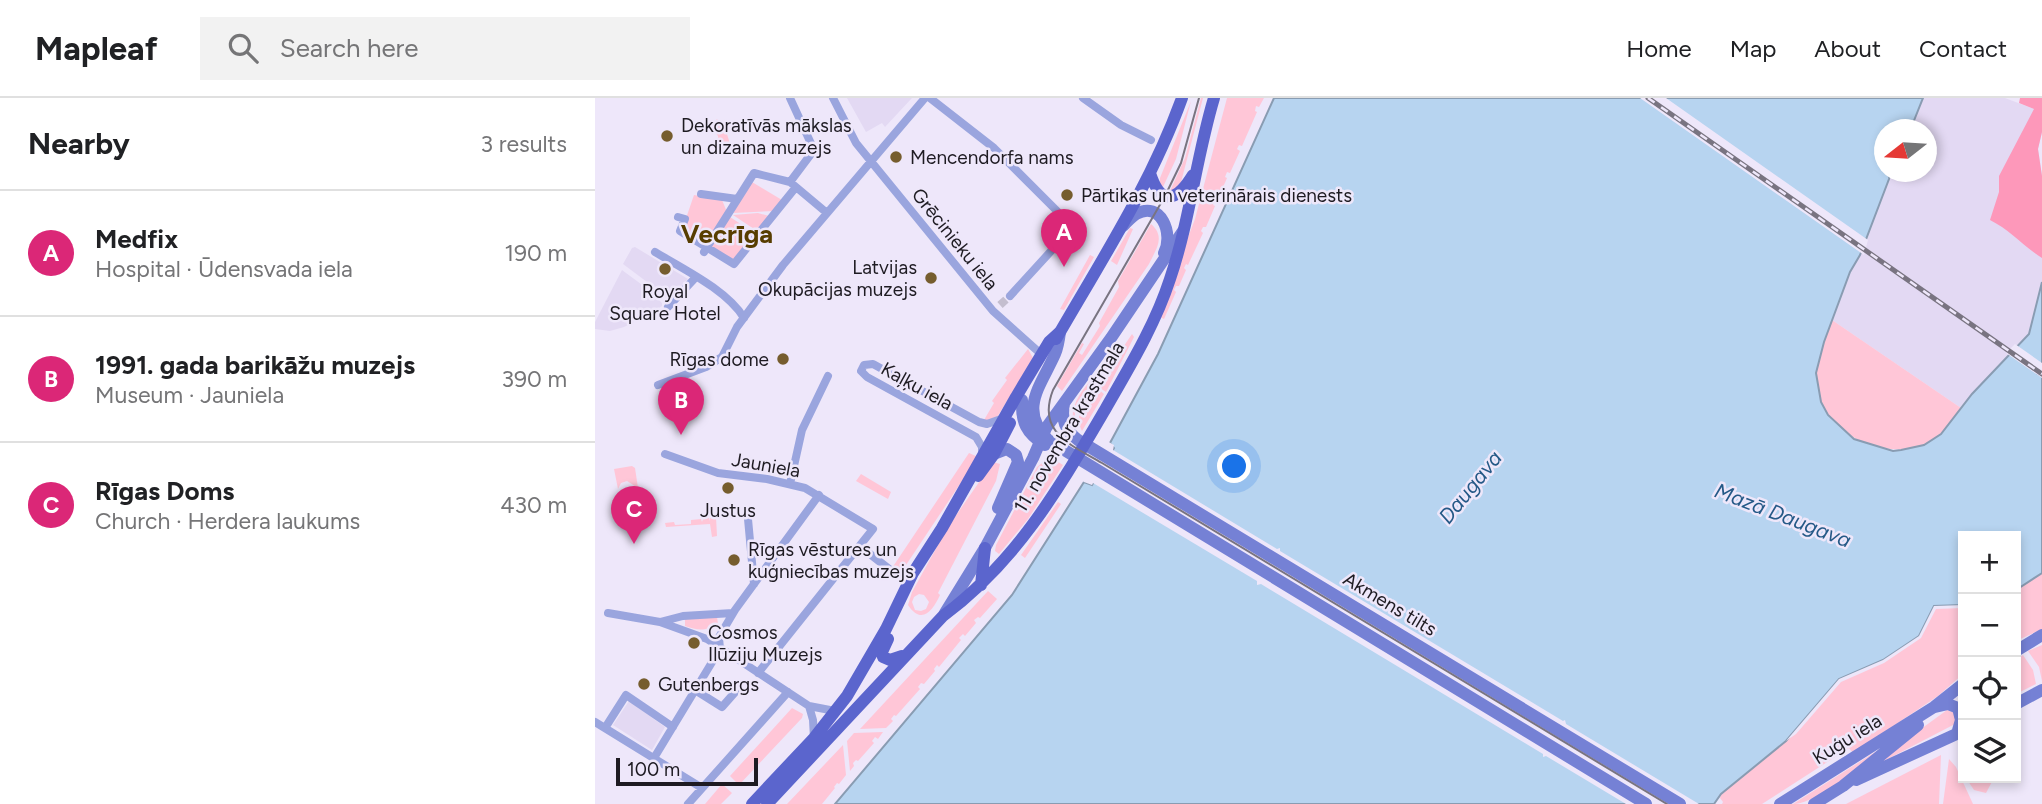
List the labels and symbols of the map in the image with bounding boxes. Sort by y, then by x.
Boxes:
place label: Dekoratīvās mākslas un dizaina muzejs [681,114,852,159]
north arrow [1874,119,1937,182]
marker: Dekoratīvās mākslas un dizaina muzejs [659,128,675,144]
place label: Mencendorfa nams [910,146,1074,169]
marker: Mencendorfa nams [888,149,904,165]
street label: Grēcinieku iela [907,183,1003,295]
place label: Pārtikas un veterinārais dienests [1081,184,1352,207]
marker: Pārtikas un veterinārais dienests [1059,187,1075,203]
pin: A [1041,209,1087,267]
district label: Vecrīga [681,218,773,250]
place label: Latvijas Okupācijas muzejs [758,256,917,301]
marker: Royal Square Hotel [657,261,673,277]
marker: Latvijas Okupācijas muzejs [923,270,939,286]
place label: Royal Square Hotel [609,280,721,325]
street label: 11. novembra krastmala [1009,338,1129,516]
place label: Rīgas dome [670,348,769,371]
marker: Rīgas dome [775,351,791,367]
street label: Kaļķu iela [877,357,957,415]
pin: B [658,377,704,435]
water label: Daugava [1433,446,1507,528]
street label: Jauniela [730,448,802,482]
your location [1217,449,1251,483]
water label: Mazā Daugava [1711,478,1855,552]
marker: Justus [720,480,736,496]
pin: C [611,486,657,544]
place label: Justus [700,499,756,522]
place label: Rīgas vēstures un kuģniecības muzejs [748,538,914,583]
marker: Rīgas vēstures un kuģniecības muzejs [726,552,742,568]
street label: Akmens tilts [1339,567,1441,641]
place label: Cosmos Ilūziju Muzejs [708,621,823,666]
marker: Cosmos Ilūziju Muzejs [686,635,702,651]
place label: Gutenbergs [658,673,759,696]
marker: Gutenbergs [636,676,652,692]
street label: Kuģu iela [1808,709,1886,769]
scale bar [616,755,758,787]

